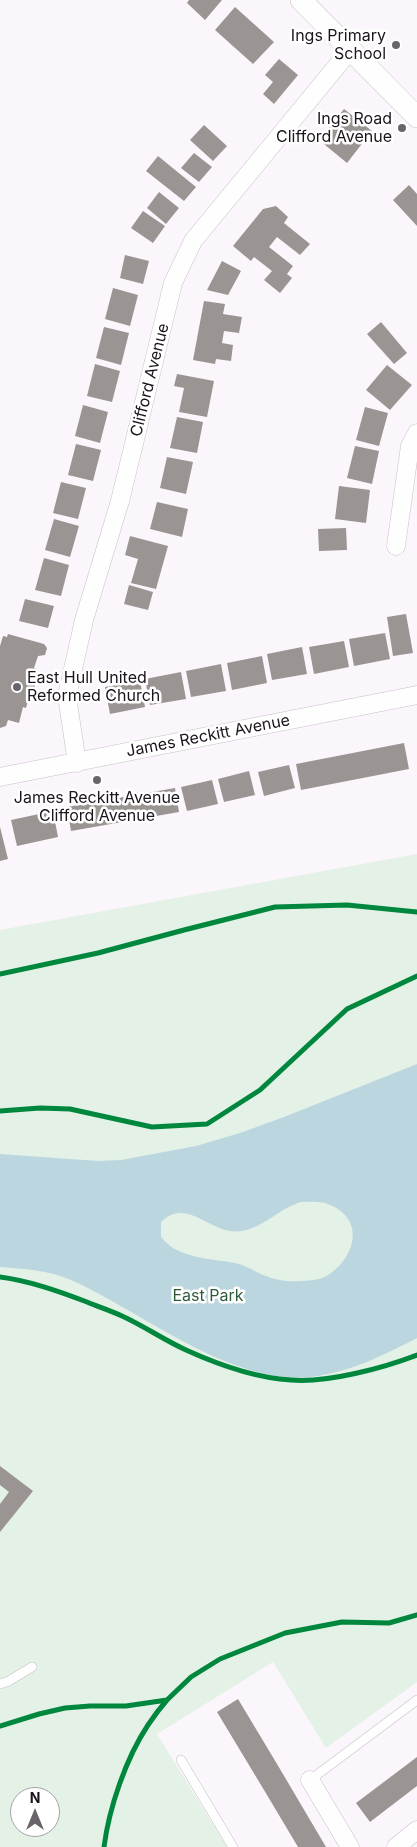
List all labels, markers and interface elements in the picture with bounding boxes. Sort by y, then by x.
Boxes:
place label: Ings Primary School [291,26,386,64]
marker: Ings Primary School [390,39,402,51]
place label: Ings Road Clifford Avenue [276,109,392,147]
marker: Ings Road Clifford Avenue [396,122,408,134]
street label: Clifford Avenue [127,321,173,439]
place label: East Hull United Reformed Church [27,668,160,706]
marker: East Hull United Reformed Church [11,681,23,693]
street label: James Reckitt Avenue [125,711,291,761]
marker: James Reckitt Avenue Clifford Avenue [91,774,103,786]
place label: James Reckitt Avenue Clifford Avenue [14,788,180,826]
park label: East Park [172,1286,244,1306]
north arrow [10,1787,60,1837]
text: N [30,1789,40,1806]

